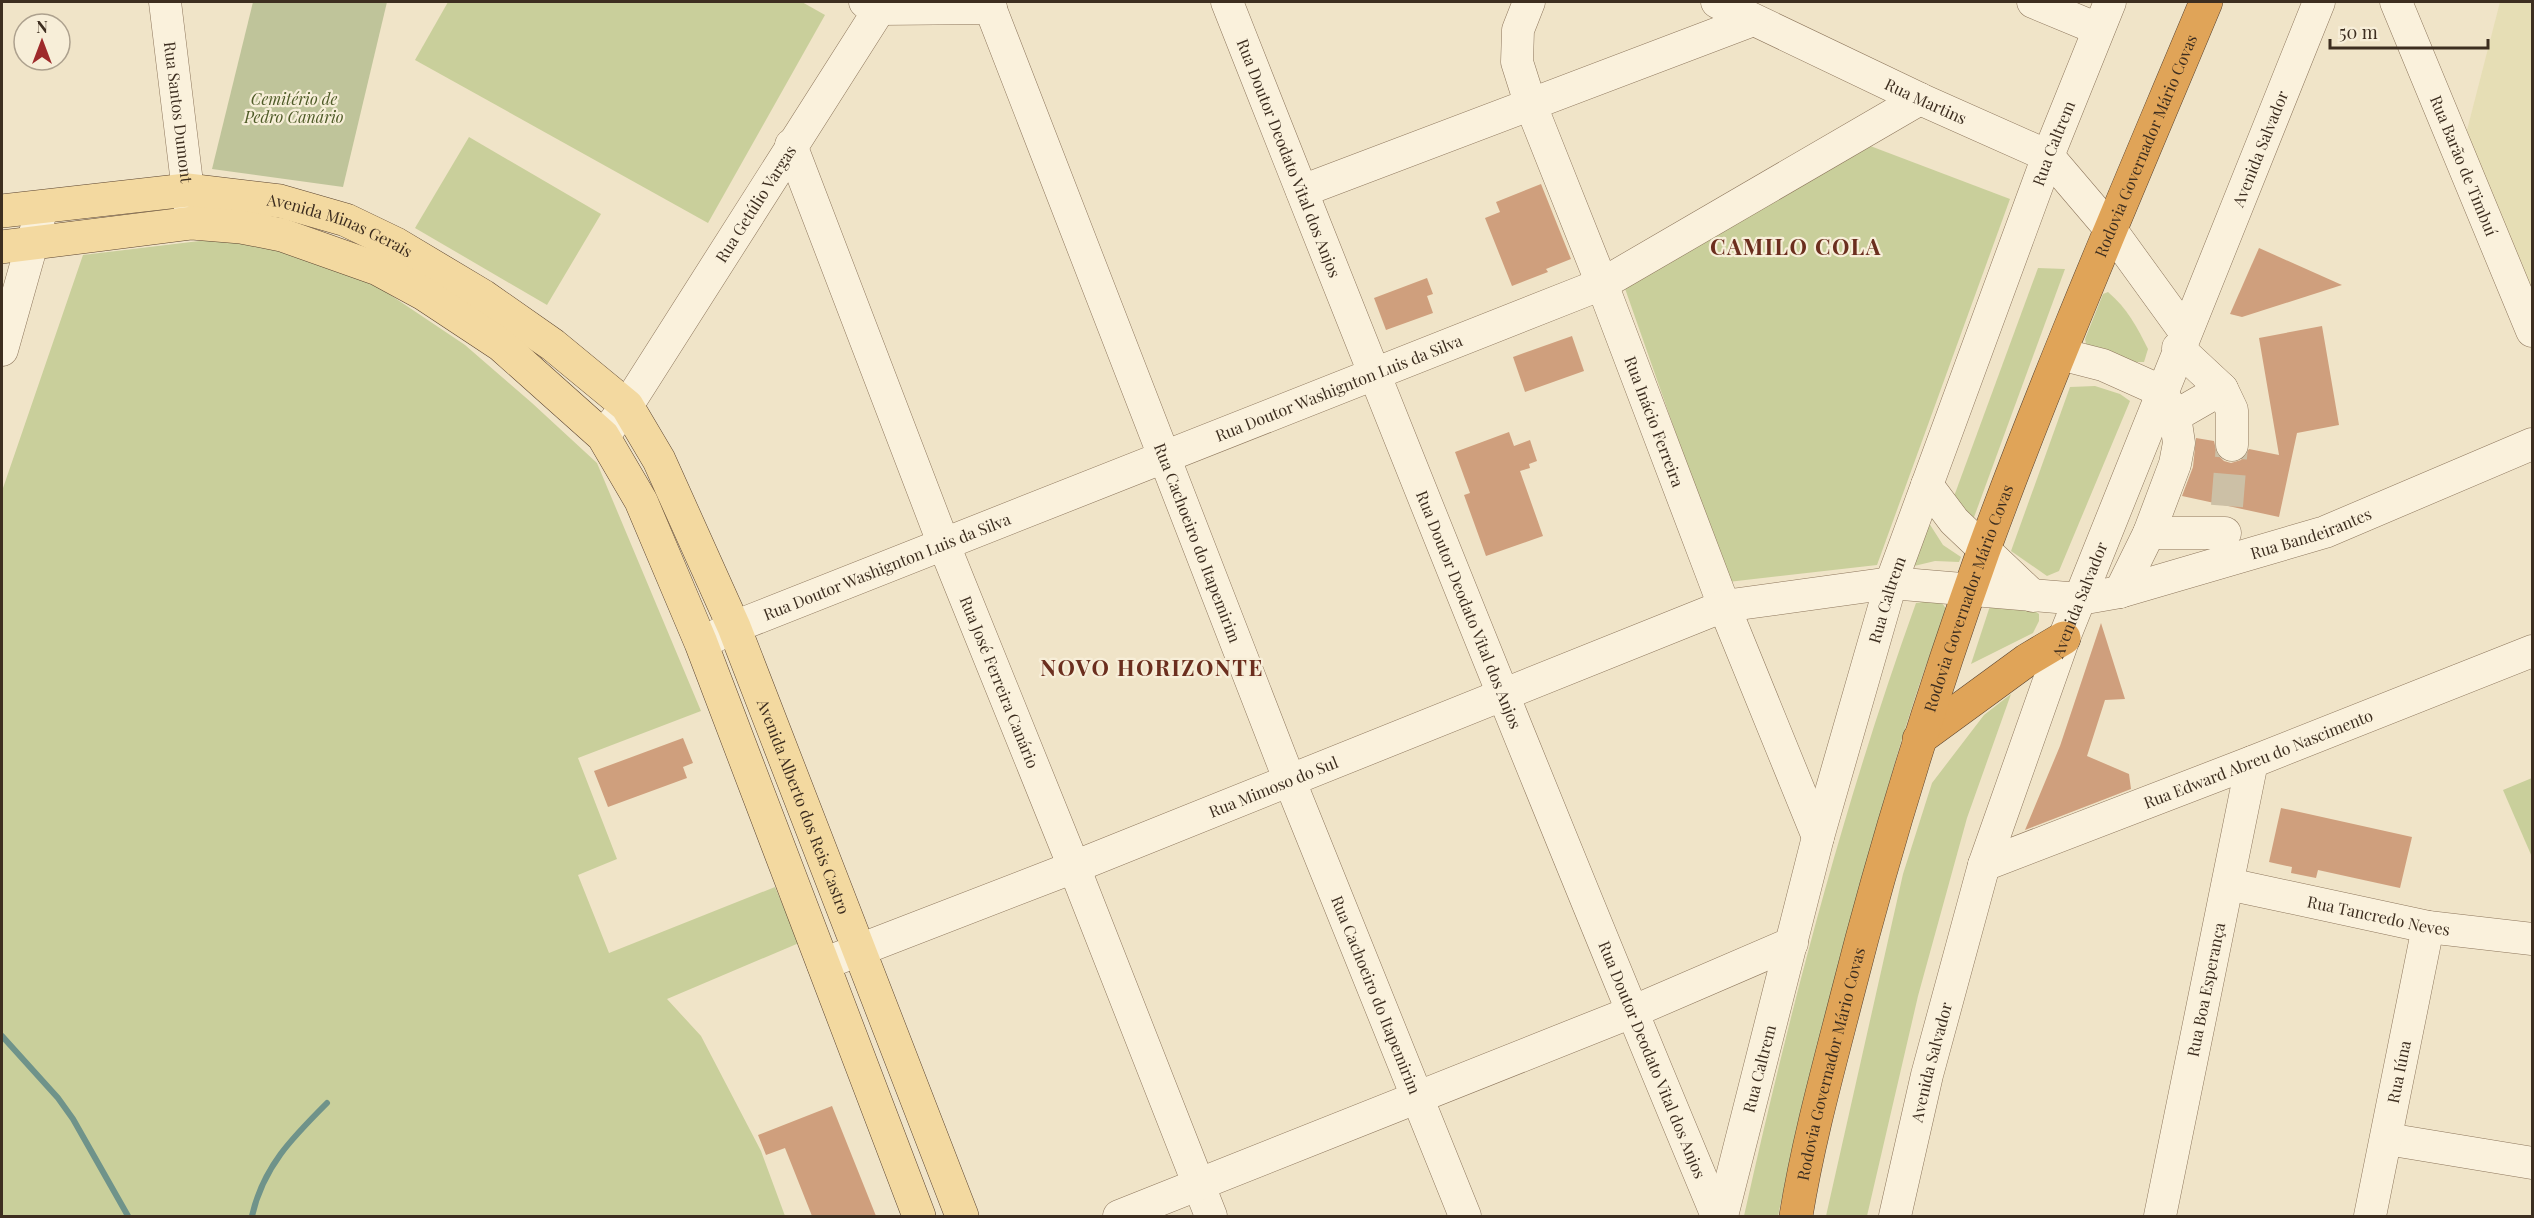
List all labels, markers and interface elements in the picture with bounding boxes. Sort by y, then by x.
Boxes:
north arrow [12,12,72,72]
scale bar [2330,12,2488,50]
text: N [36,16,48,37]
text: 50 m [2339,20,2378,44]
street label: Rodovia Governador Mário Covas [2089,31,2201,260]
street label: Rua Doutor Deodato Vital dos Anjos [1233,36,1346,281]
street label: Rua Santos Dumont [160,40,198,184]
street label: Rua Martins [1882,73,1970,128]
street label: Avenida Salvador [2227,87,2292,211]
park label: Cemitério de Pedro Canário [243,88,344,127]
street label: Rua Barão de Timbuí [2426,92,2503,239]
street label: Rua Caltrem [2027,97,2079,189]
street label: Rua Getúlio Vargas [710,141,800,266]
street label: Avenida Minas Gerais [265,188,417,262]
district label: CAMILO COLA [1710,231,1882,261]
street label: Rua Doutor Washignton Luis da Silva [1212,329,1465,446]
street label: Rua Inácio Ferreira [1620,353,1689,490]
street label: Rua Cachoeiro do Itapemirim [1150,440,1246,645]
street label: Rodovia Governador Mário Covas [1919,481,2017,714]
street label: Rua Doutor Deodato Vital dos Anjos [1412,487,1527,732]
street label: Rua Bandeirantes [2248,503,2374,563]
street label: Rua Doutor Washignton Luis da Silva [760,508,1013,624]
street label: Avenida Salvador [2046,539,2112,662]
street label: Rua Caltrem [1863,553,1910,646]
street label: Rua José Ferreira Canário [956,593,1044,771]
district label: NOVO HORIZONTE [1040,652,1264,682]
street label: Avenida Alberto dos Reis Castro [752,695,855,917]
street label: Rua Edward Abreu do Nascimento [2140,704,2376,813]
street label: Rua Mimoso do Sul [1205,751,1341,822]
street label: Rua Tancredo Neves [2306,890,2451,939]
street label: Rua Cachoeiro do Itapemirim [1327,892,1426,1097]
street label: Rua Boa Esperança [2182,920,2229,1059]
street label: Rua Doutor Deodato Vital dos Anjos [1594,938,1711,1181]
street label: Rodovia Governador Mário Covas [1792,945,1869,1182]
street label: Avenida Salvador [1905,1000,1956,1125]
street label: Rua Caltrem [1738,1022,1780,1115]
street label: Rua Iúna [2382,1039,2415,1105]

